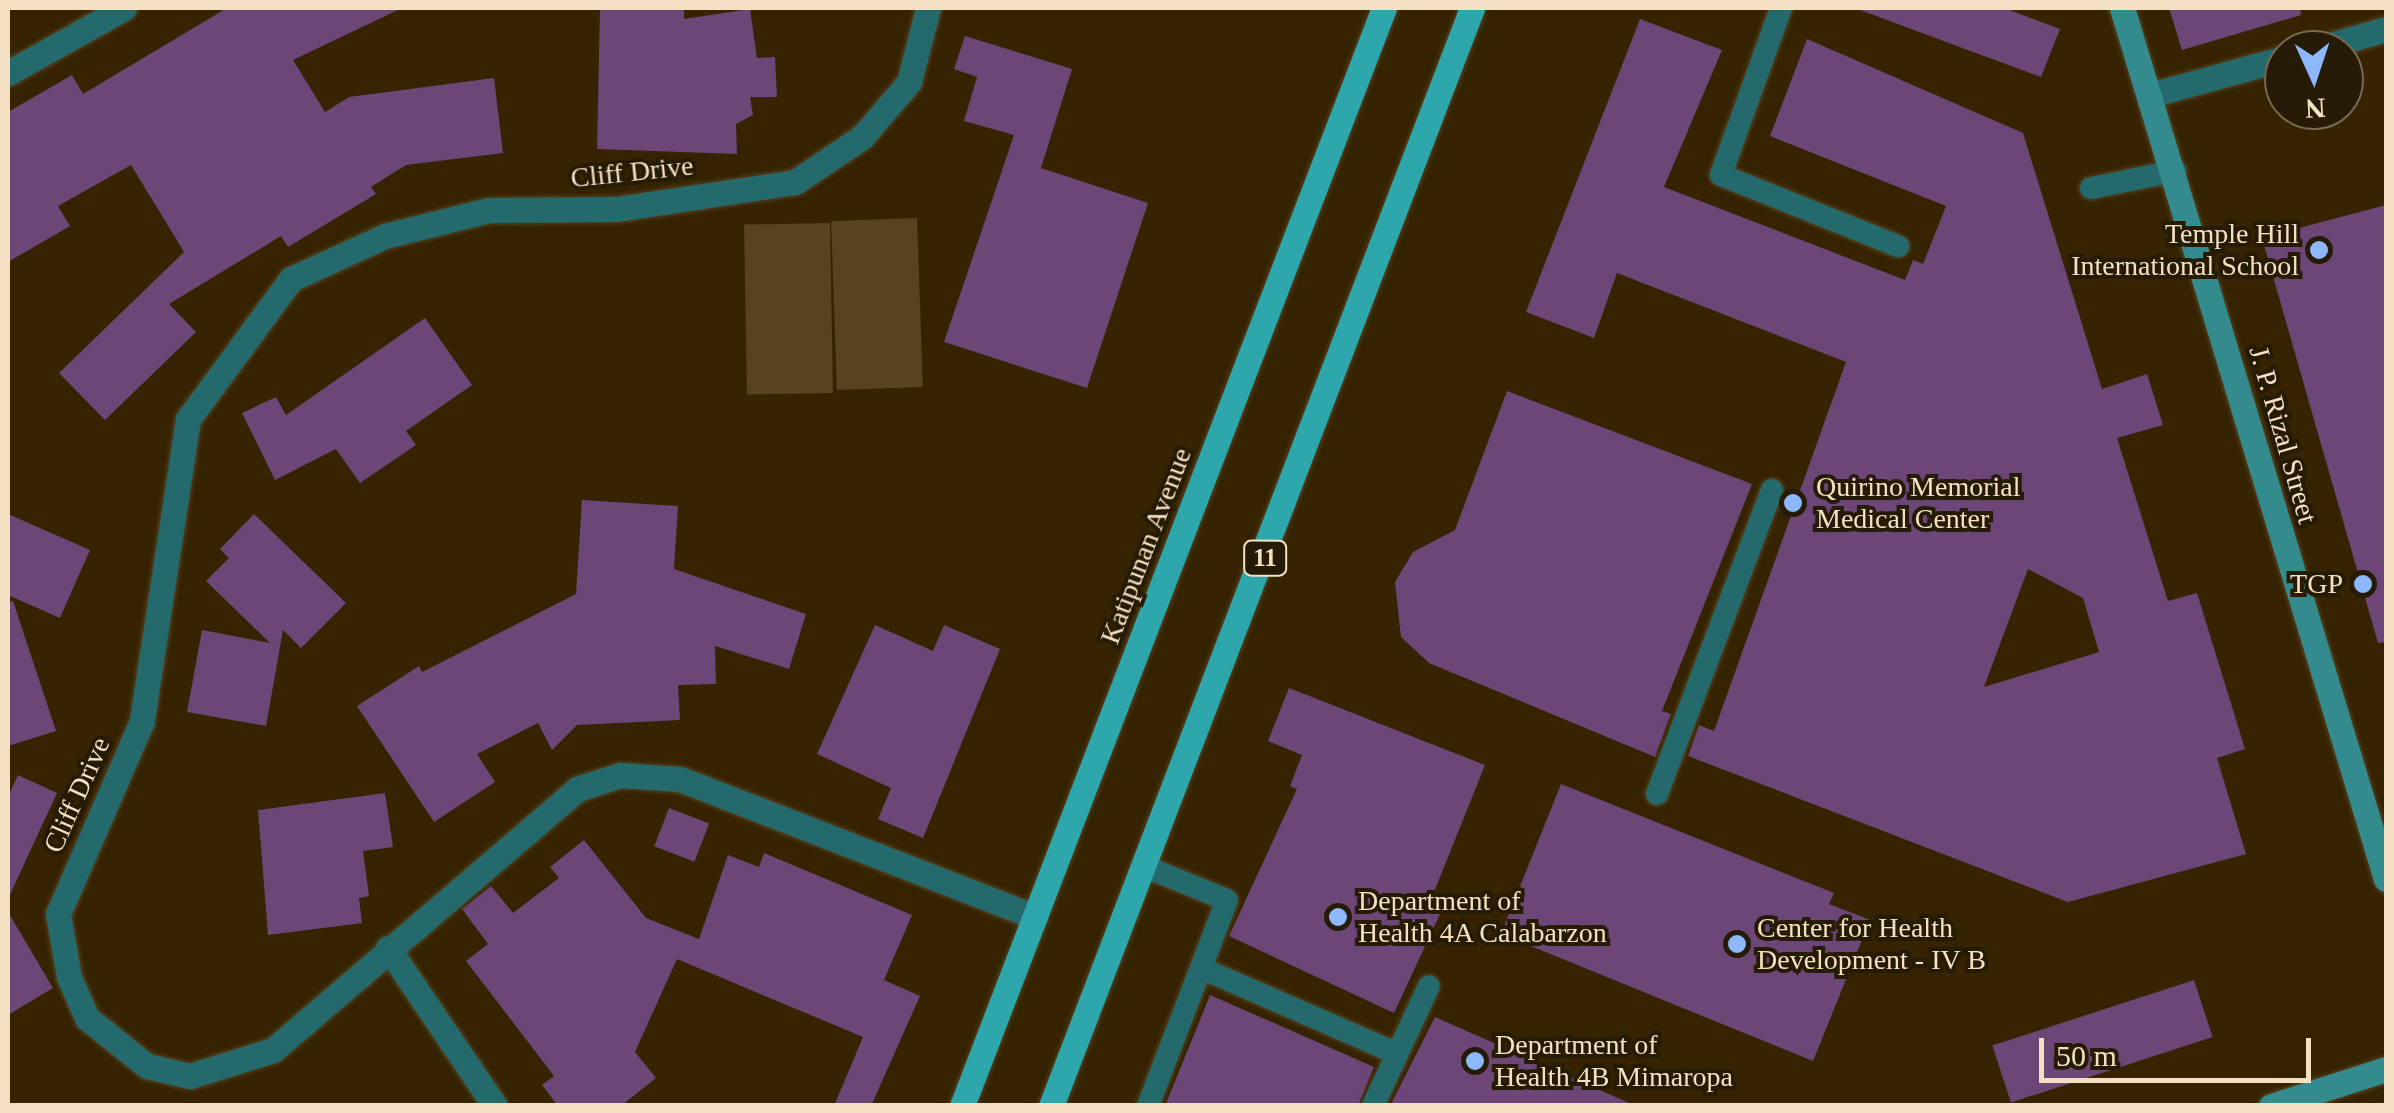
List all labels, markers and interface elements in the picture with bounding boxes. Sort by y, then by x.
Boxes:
north arrow [2264,30,2364,130]
text: N [2305,92,2326,124]
street label: Cliff Drive [569,149,695,195]
place label: Temple Hill International School [2071,217,2299,283]
marker: Temple Hill International School [2308,239,2330,261]
street label: J. P. Rizal Street [2242,343,2324,527]
street label: Katipunan Avenue [1093,443,1199,649]
place label: Quirino Memorial Medical Center [1816,470,2021,536]
marker: Quirino Memorial Medical Center [1780,490,1806,516]
road number: 11 [1242,538,1288,578]
place label: TGP [2290,567,2343,601]
marker: TGP [2352,573,2374,595]
street label: Cliff Drive [37,732,117,858]
place label: Department of Health 4A Calabarzon [1358,884,1608,950]
marker: Department of Health 4A Calabarzon [1327,906,1349,928]
place label: Center for Health Development - IV B [1757,911,1986,977]
marker: Center for Health Development - IV B [1726,933,1748,955]
scale bar [2044,1018,2316,1080]
place label: Department of Health 4B Mimaropa [1495,1028,1733,1094]
text: 50 m [2056,1039,2117,1072]
marker: Department of Health 4B Mimaropa [1464,1050,1486,1072]

